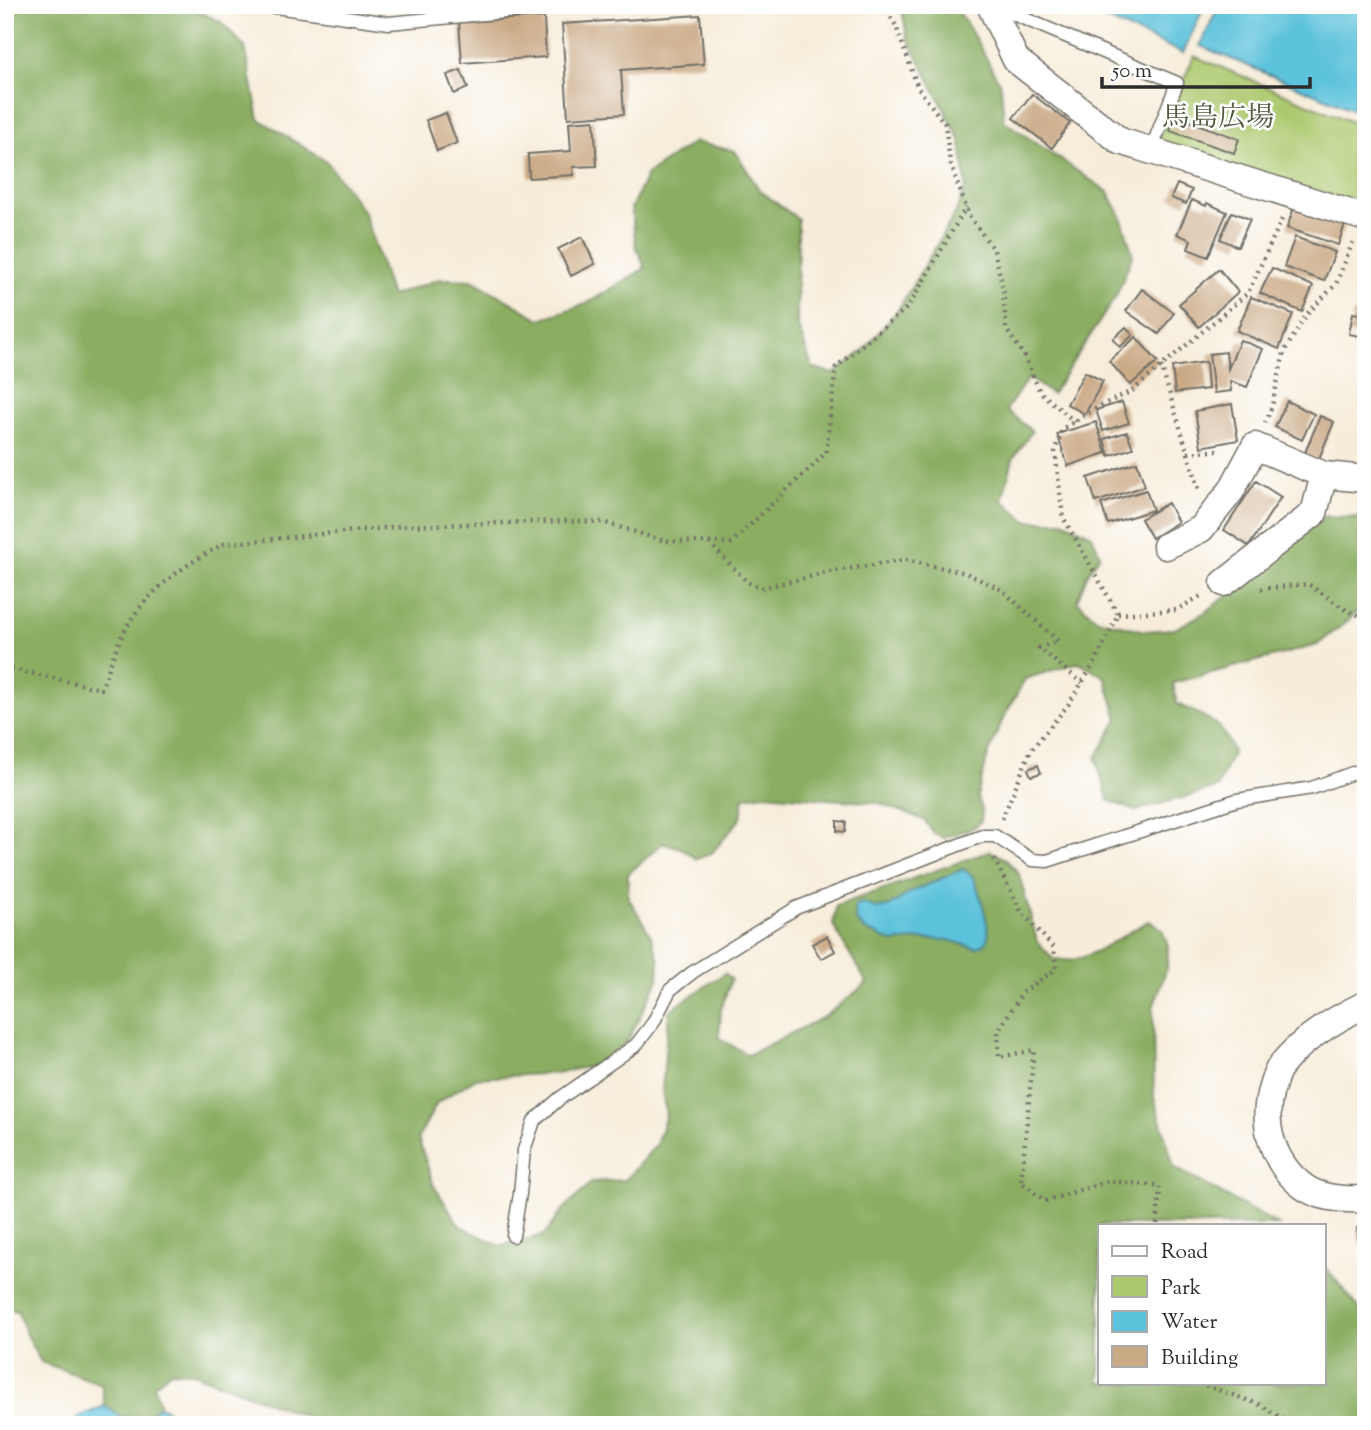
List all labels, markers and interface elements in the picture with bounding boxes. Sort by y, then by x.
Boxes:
scale bar [1102,46,1310,90]
text: 50 m [1111,57,1152,87]
park label: 馬島広場 [1162,99,1274,139]
legend [1098,1224,1326,1384]
text: Road [1161,1238,1208,1268]
text: Park [1161,1274,1202,1304]
text: Water [1161,1308,1218,1338]
text: Building [1161,1344,1238,1374]

